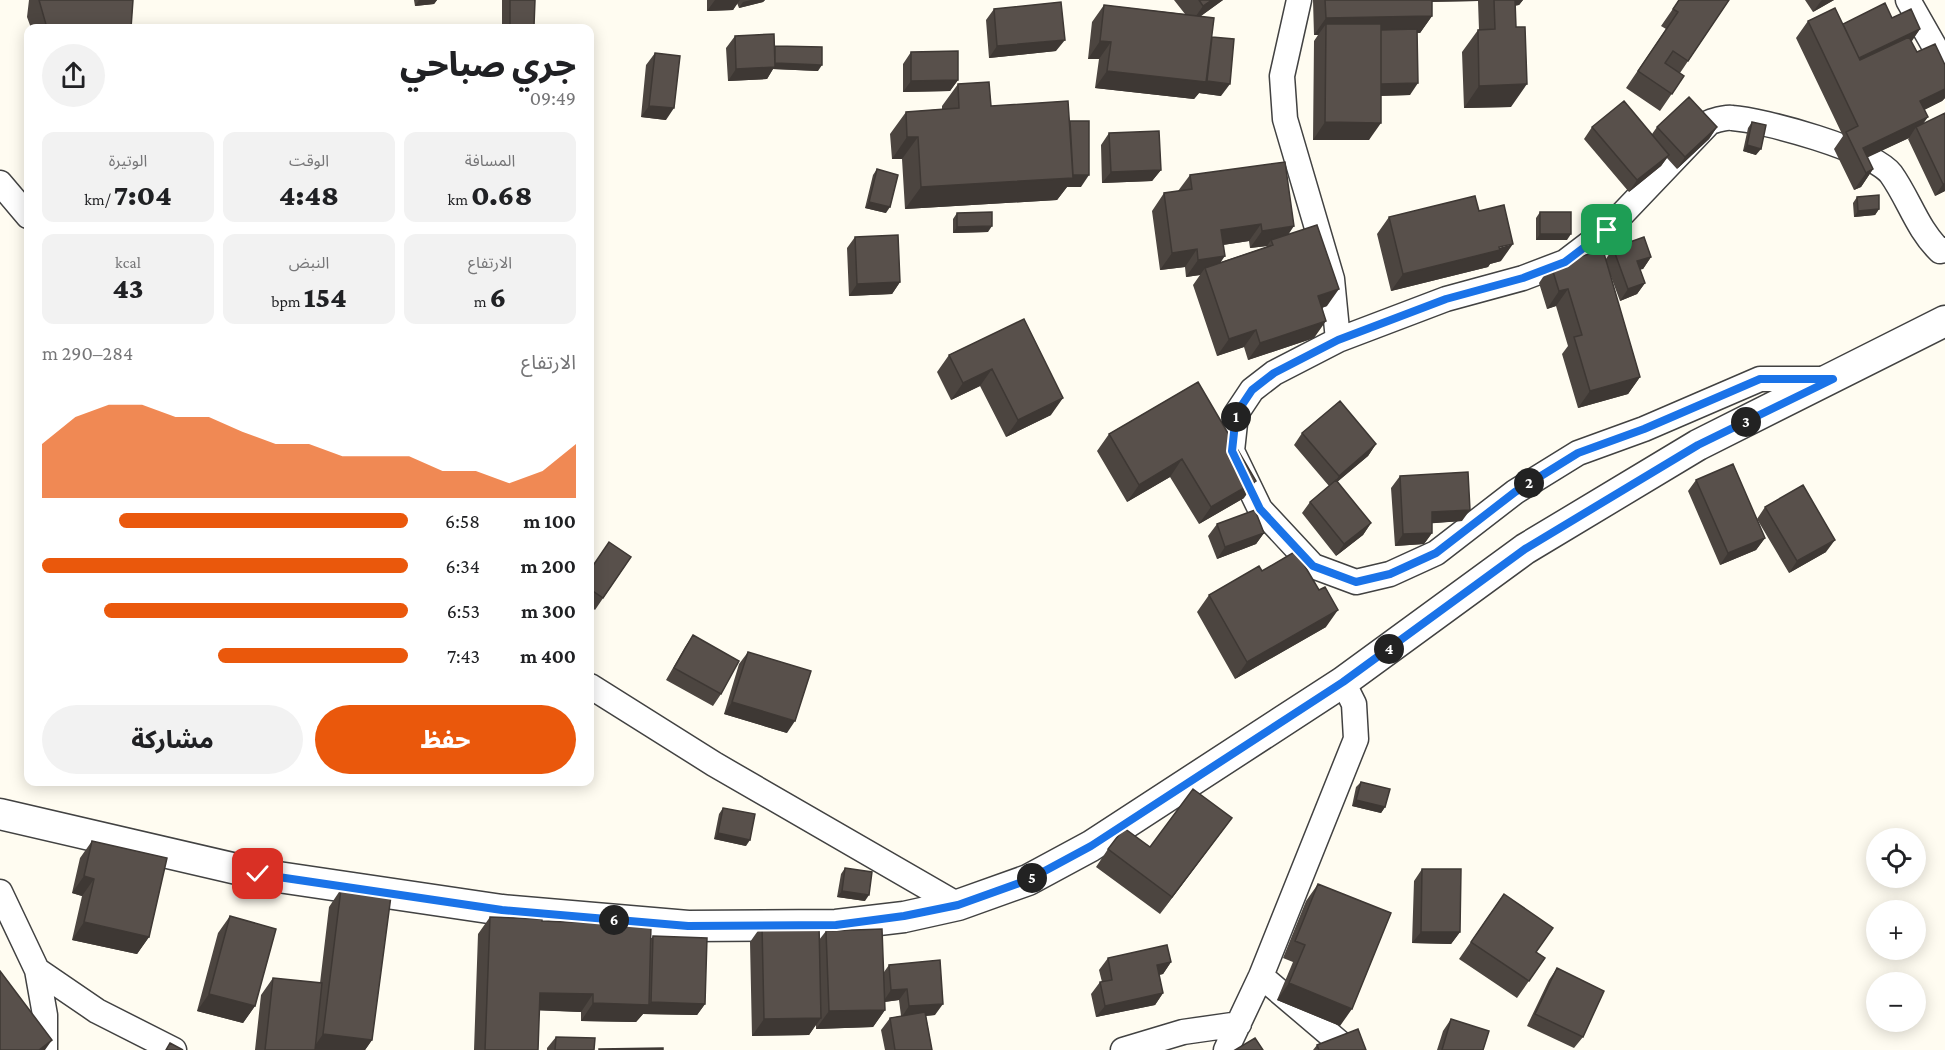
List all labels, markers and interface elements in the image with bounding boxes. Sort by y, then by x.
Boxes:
button: share [42,44,105,107]
text: جري صباحي [400,46,576,83]
text: 09:49 [530,87,576,109]
text: الوتيرة [109,152,147,169]
text: الوقت [289,152,329,169]
text: المسافة [465,152,515,169]
text: 7:04 [113,178,172,211]
text: 4:48 [279,178,339,211]
text: 0.68 [471,178,532,211]
text: /km [84,191,113,208]
text: km [448,191,471,208]
pin [1581,204,1632,255]
icon: arrive [1590,213,1623,246]
text: kcal [115,254,141,271]
text: النبض [289,254,329,271]
text: الارتفاع [468,254,512,271]
text: 43 [112,271,144,304]
text: 154 [304,280,347,313]
text: 6 [490,280,506,313]
text: bpm [271,293,304,310]
text: m [474,293,490,310]
text: 284–290 m [42,342,133,364]
text: الارتفاع [521,351,576,373]
pin: 1 [1221,402,1251,432]
pin: 3 [1731,407,1761,437]
text: 1 [1233,408,1239,425]
text: 3 [1742,413,1750,430]
pin: 2 [1514,468,1544,498]
text: 2 [1525,474,1533,491]
text: 6:58 [445,510,480,532]
text: 100 m [523,510,576,532]
text: 6:34 [446,555,480,577]
text: 200 m [521,555,576,577]
text: 6:53 [447,600,480,622]
text: 300 m [521,600,576,622]
pin: 4 [1374,634,1404,664]
text: 4 [1385,640,1393,657]
text: 7:43 [447,645,480,667]
text: 400 m [520,645,576,667]
button: مشاركة [42,705,303,774]
button: حفظ [315,705,576,774]
map controls [1866,828,1926,1032]
button: locate [1866,828,1926,888]
pin [232,848,283,899]
icon: check [241,857,274,890]
pin: 5 [1017,863,1047,893]
text: 5 [1028,869,1036,886]
button: + [1866,900,1926,960]
pin: 6 [599,905,629,935]
text: 6 [610,911,618,928]
button: − [1866,972,1926,1032]

